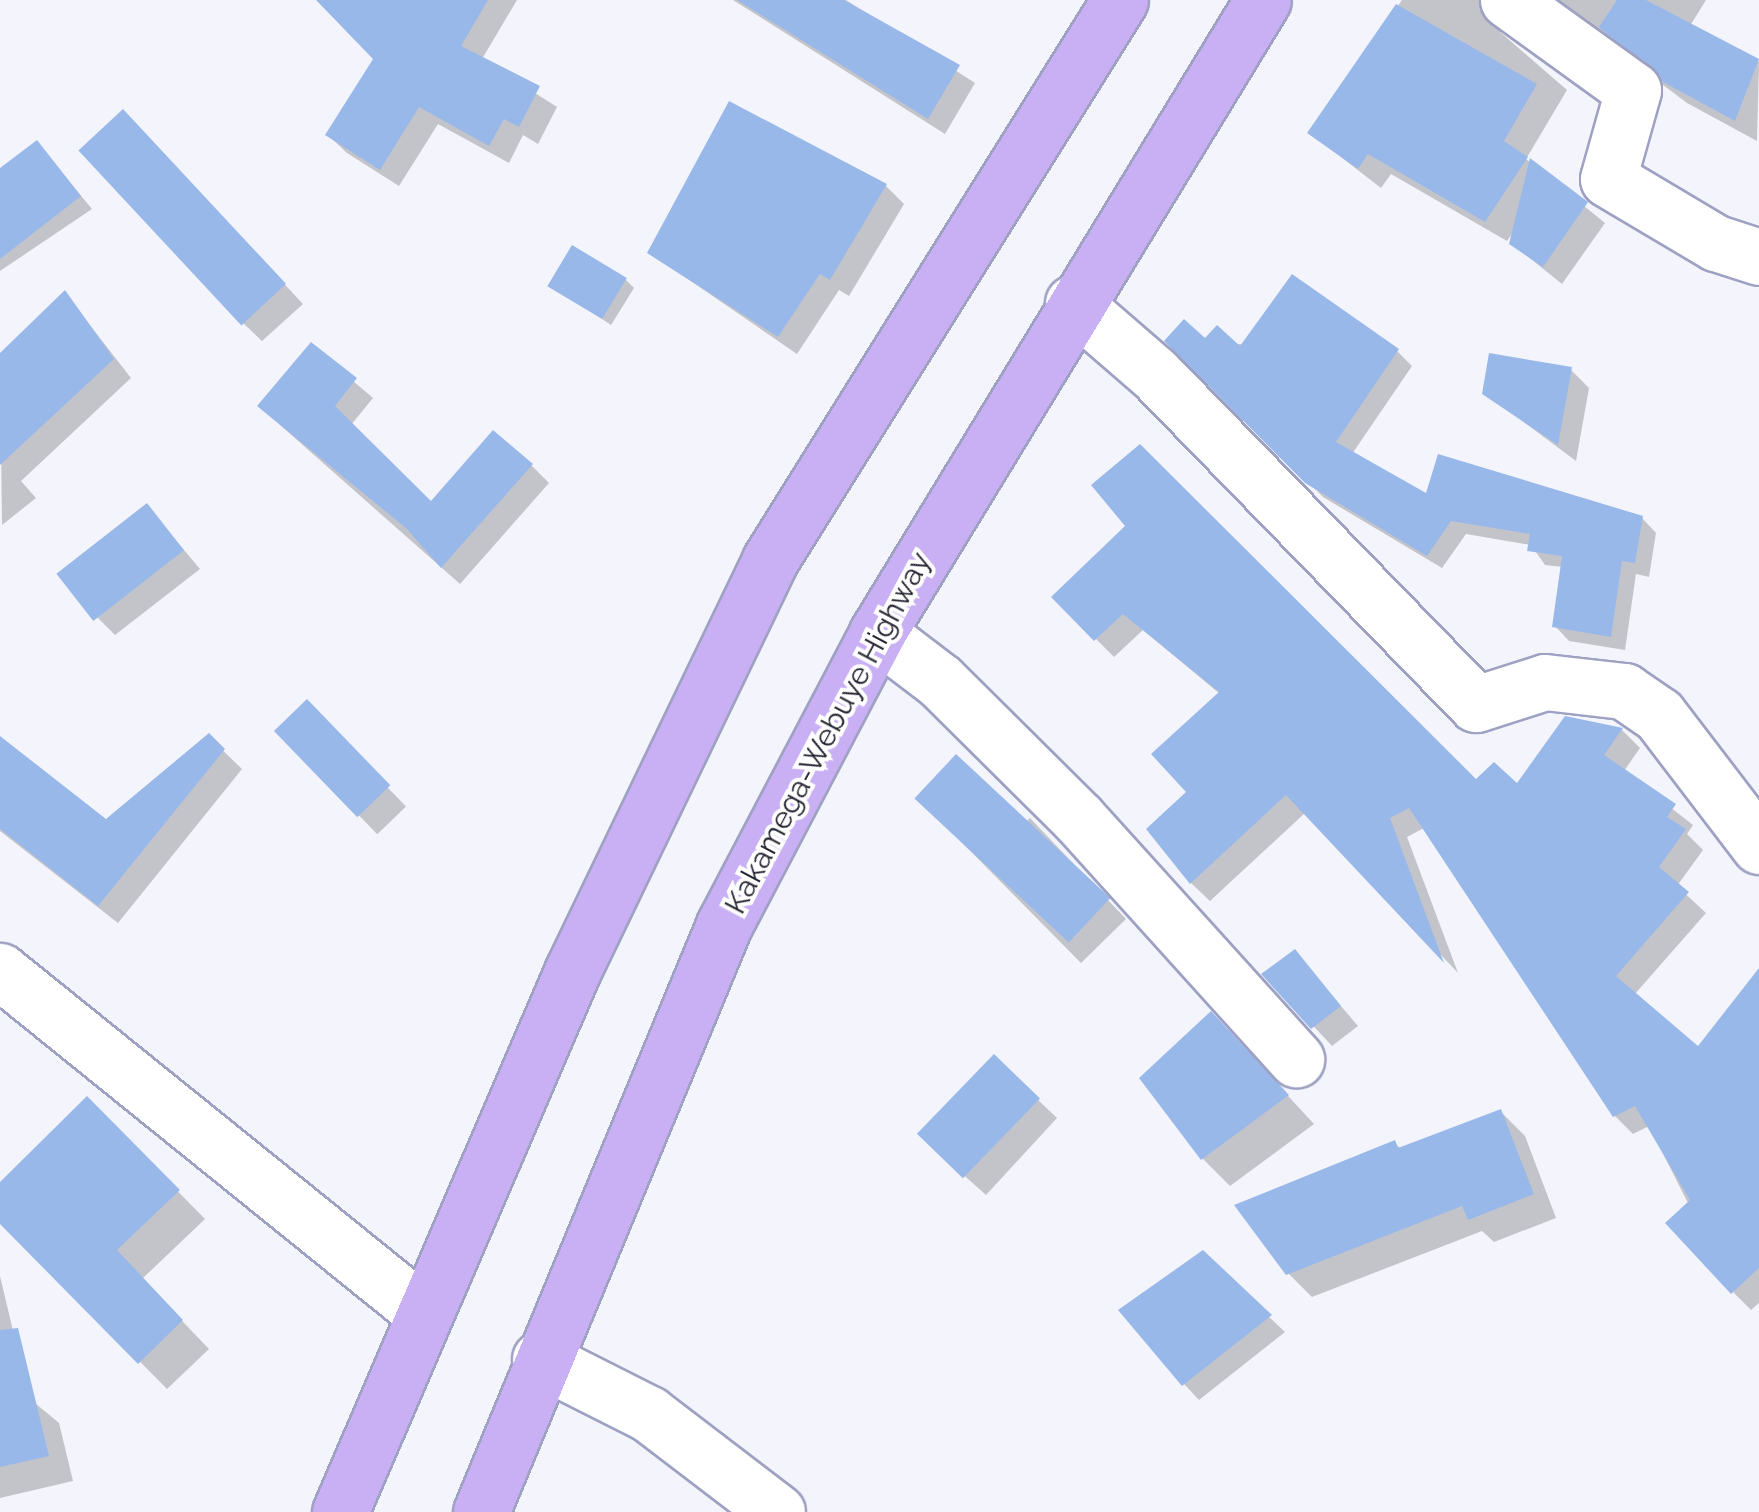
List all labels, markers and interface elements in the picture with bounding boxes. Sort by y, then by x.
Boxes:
street label: Kakamega-Webuye Highway [717,546,939,920]

